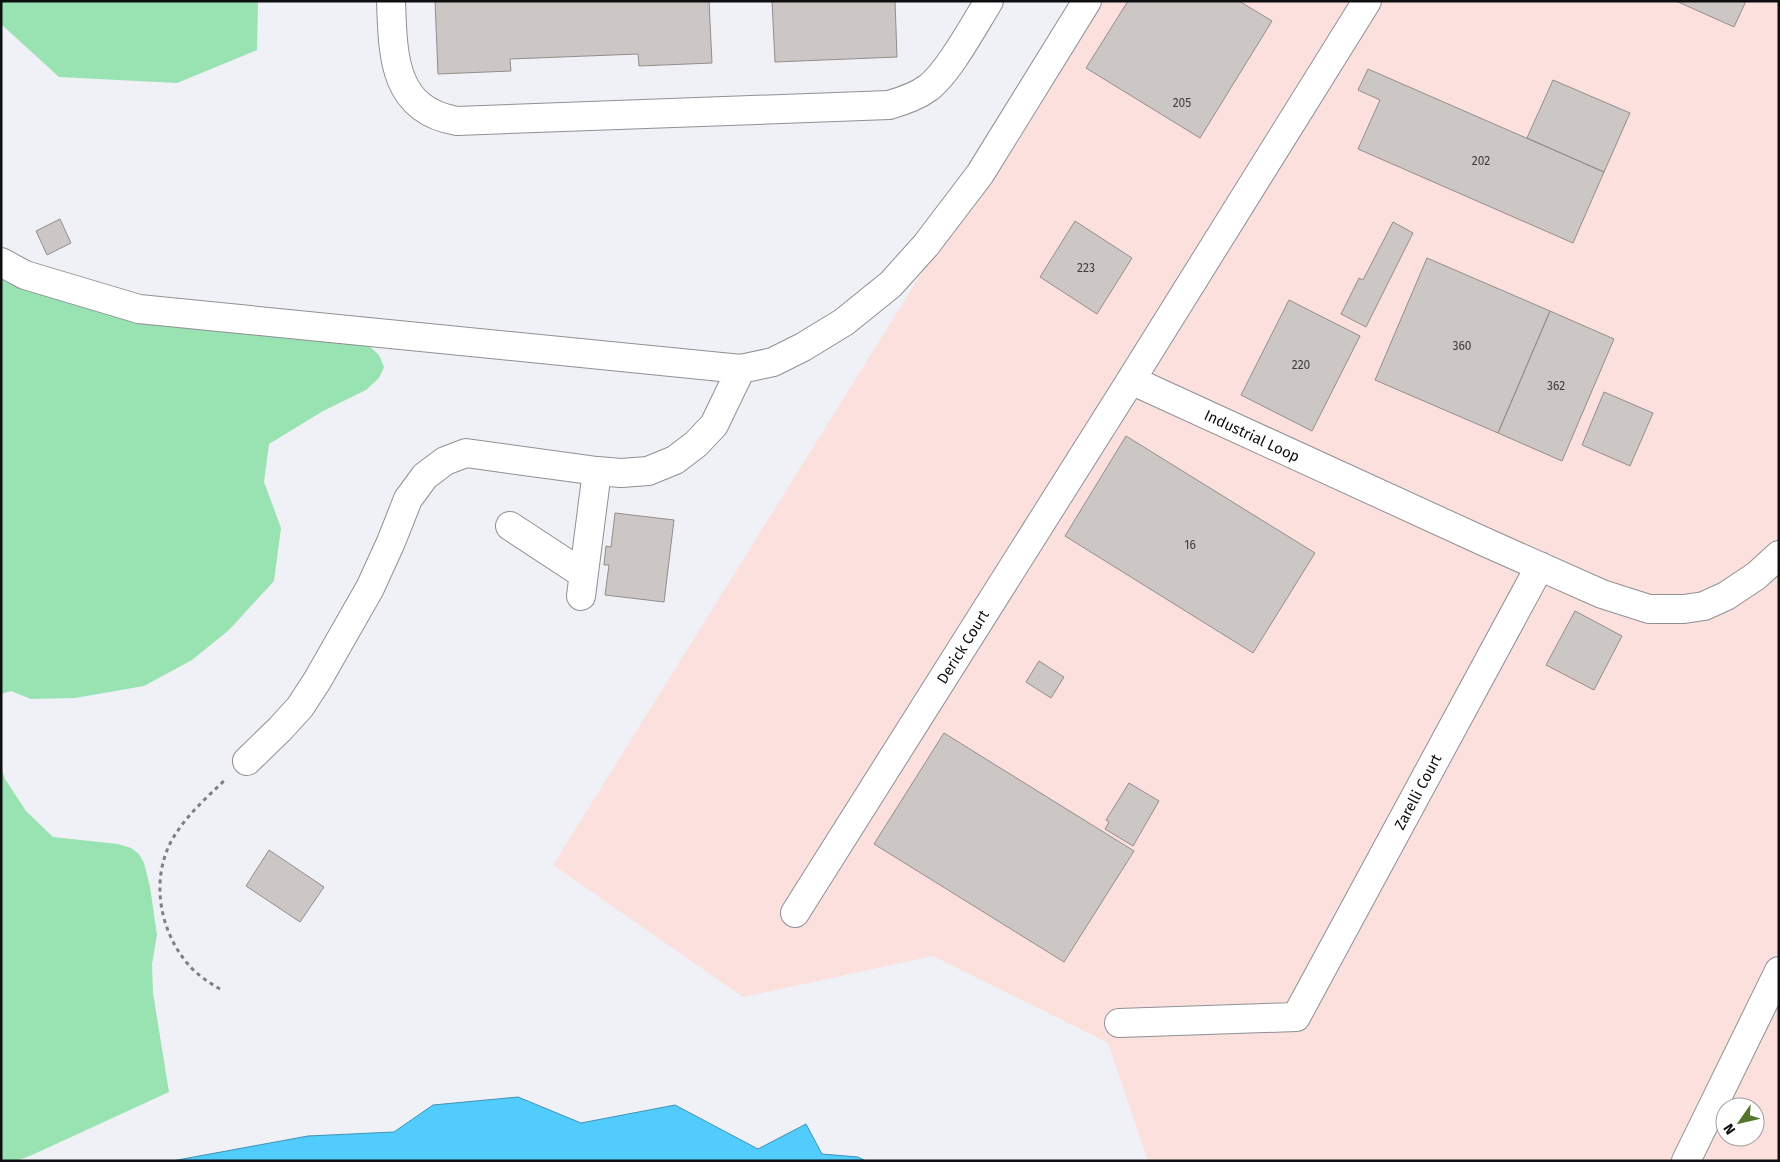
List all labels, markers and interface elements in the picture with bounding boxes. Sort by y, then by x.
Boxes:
house number: 205 [1173,96,1191,110]
house number: 202 [1472,154,1490,168]
house number: 223 [1077,261,1095,275]
house number: 360 [1452,339,1472,353]
house number: 220 [1292,358,1311,372]
house number: 362 [1547,379,1565,393]
street label: Industrial Loop [1201,406,1303,466]
house number: 16 [1184,538,1196,552]
street label: Derick Court [933,606,993,687]
street label: Zarelli Court [1391,751,1446,833]
north arrow [1715,1097,1765,1147]
text: N [1720,1120,1739,1138]

